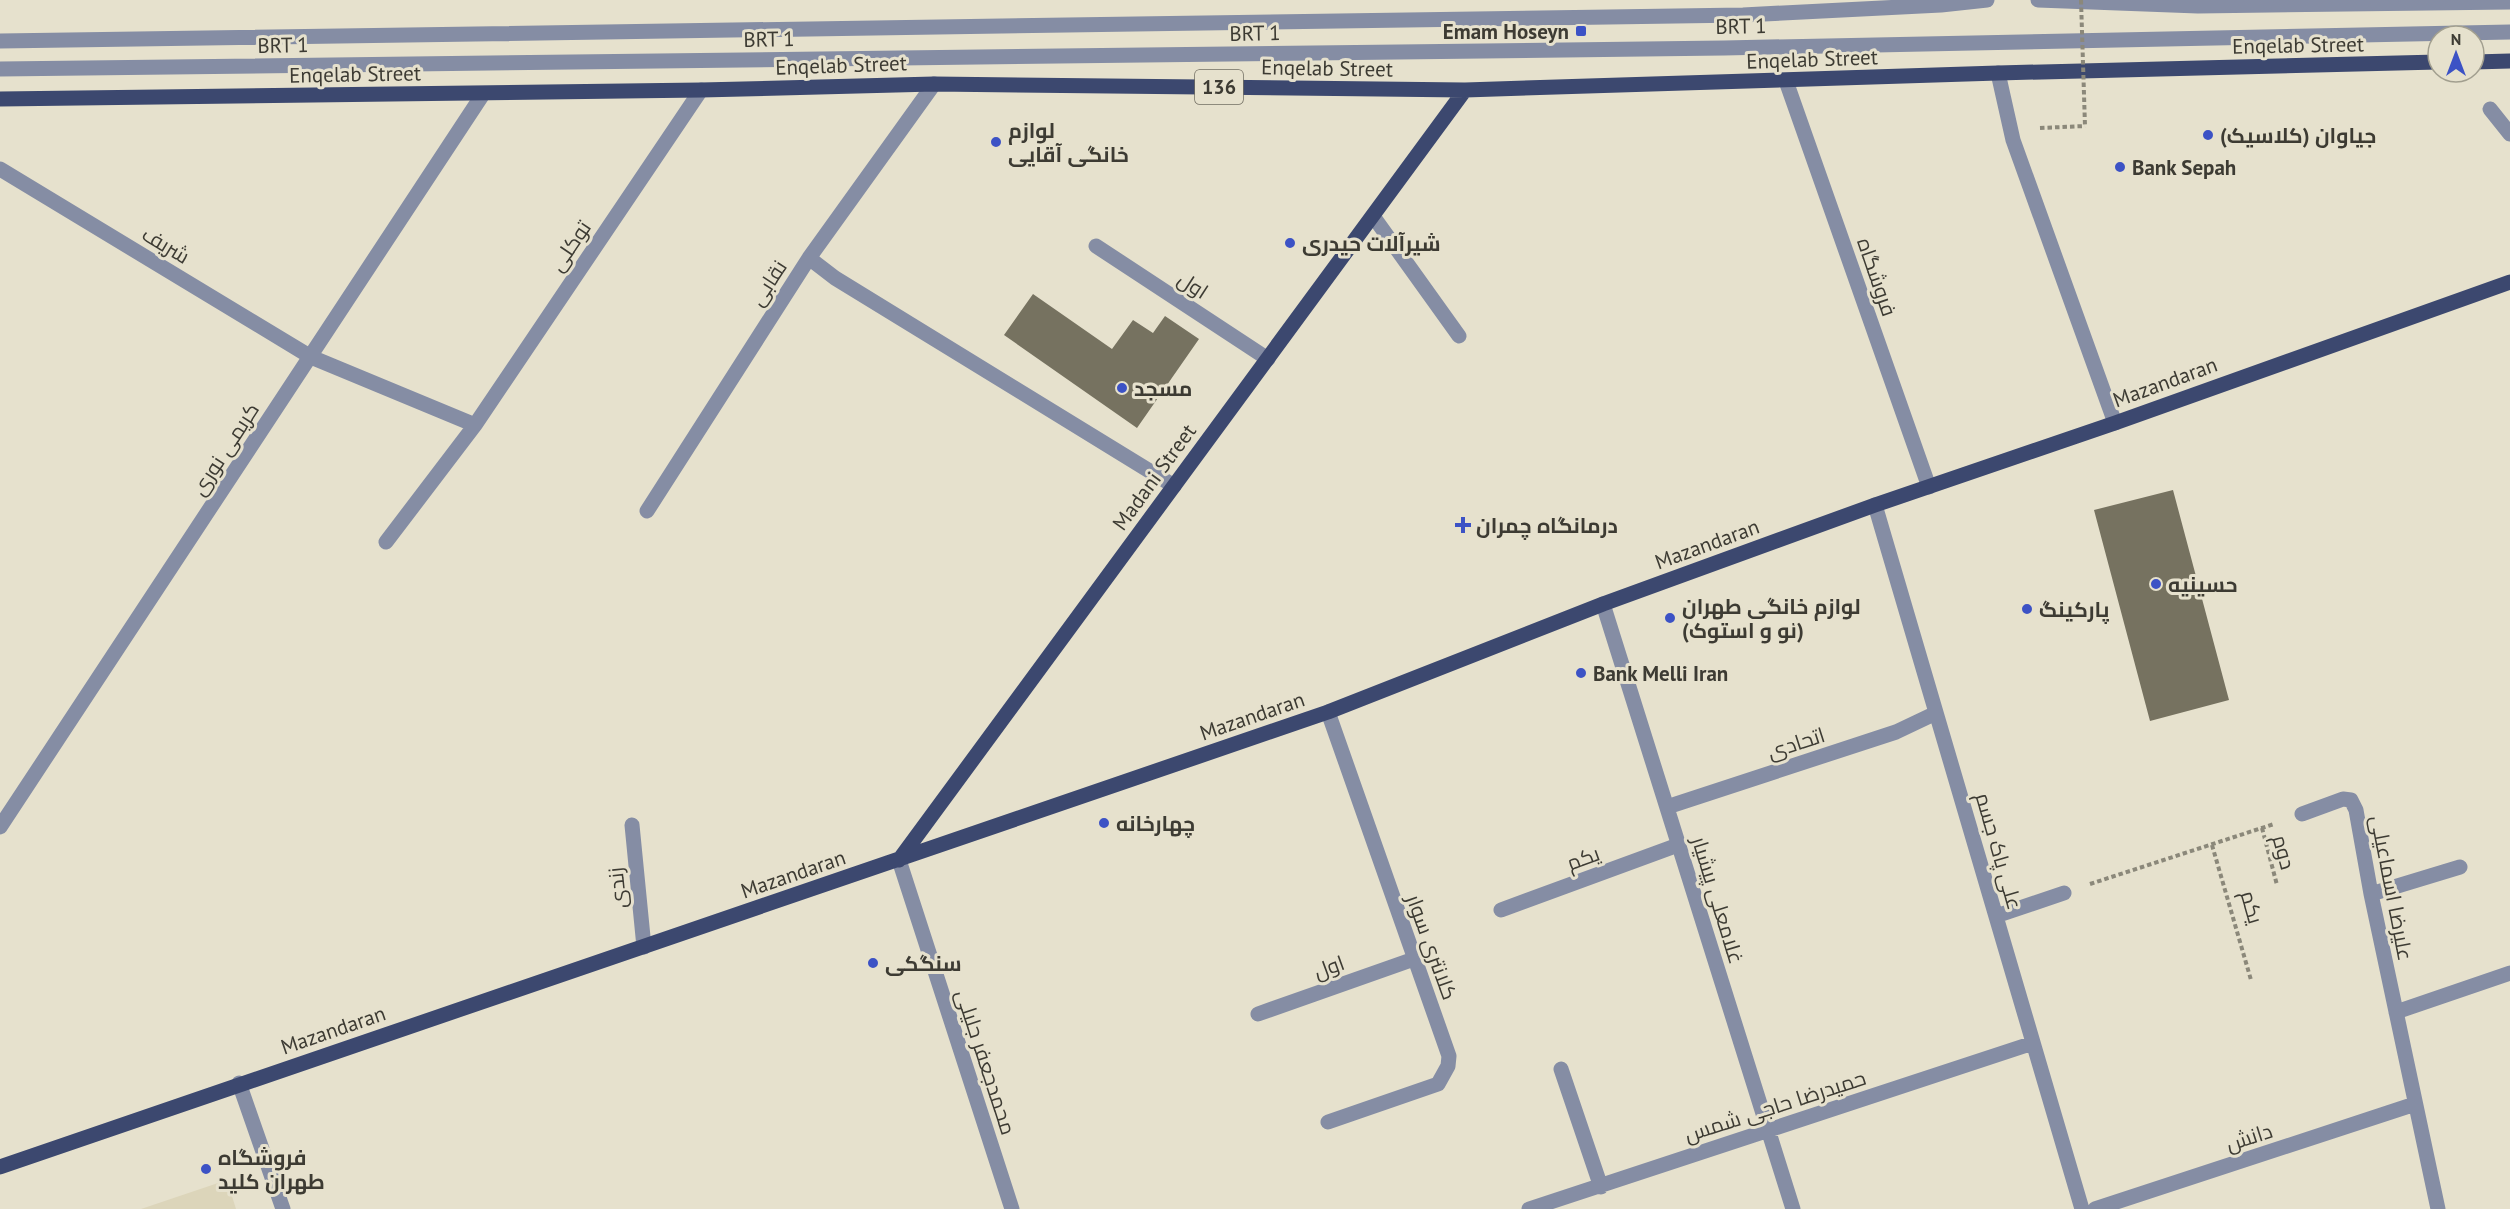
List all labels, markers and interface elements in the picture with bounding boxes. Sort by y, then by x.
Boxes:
street label: BRT 1 [1715,12,1767,40]
place label: Emam Hoseyn [1443,18,1569,45]
street label: BRT 1 [1229,19,1281,47]
marker: Emam Hoseyn [1574,24,1588,38]
north arrow [2426,24,2486,84]
street label: BRT 1 [743,25,795,53]
text: N [2451,29,2461,49]
street label: Enqelab Street [2232,30,2364,60]
street label: BRT 1 [257,31,309,59]
street label: Enqelab Street [1746,43,1878,75]
street label: Enqelab Street [775,49,907,81]
street label: Enqelab Street [1261,53,1393,83]
street label: Enqelab Street [289,59,421,89]
road number: 136 [1195,70,1243,104]
place label: لوازم خانگی آقایی [1008,117,1129,168]
place label: جیاوان (کلاسیک) [2220,122,2376,149]
marker: جیاوان (کلاسیک) [2201,128,2215,142]
marker: لوازم خانگی آقایی [989,135,1003,149]
place label: Bank Sepah [2132,154,2236,181]
marker: Bank Sepah [2113,160,2127,174]
street label: توکلی [543,215,597,277]
street label: شریف [137,220,195,270]
place label: شیرآلات حیدری [1302,230,1441,257]
street label: فروشگاه [1851,234,1903,320]
marker: شیرآلات حیدری [1283,236,1297,250]
street label: نقابی [743,255,793,311]
street label: اول [1173,265,1213,305]
street label: Mazandaran [2109,351,2221,413]
place label: مسجد [1134,375,1192,402]
marker: مسجد [1115,381,1129,395]
street label: کریمی نوری [185,397,265,501]
street label: Madani Street [1106,418,1202,536]
place label: درمانگاه چمران [1476,512,1618,541]
street label: Mazandaran [1651,513,1763,575]
marker: درمانگاه چمران [1454,516,1472,534]
place label: حسینیه [2168,571,2238,598]
marker: حسینیه [2149,577,2163,591]
place label: لوازم خانگی طهران (نو و استوک) [1682,593,1861,644]
place label: پارکینگ [2039,596,2110,625]
marker: پارکینگ [2020,602,2034,616]
marker: لوازم خانگی طهران (نو و استوک) [1663,611,1677,625]
place label: Bank Melli Iran [1593,660,1728,687]
marker: Bank Melli Iran [1574,666,1588,680]
street label: Mazandaran [1196,685,1308,747]
street label: اتحادی [1764,721,1828,765]
street label: علی پاک جسم [1968,789,2029,913]
place label: چهارخانه [1116,810,1195,839]
street label: علیرضا اسماعیلی [2365,813,2419,963]
marker: چهارخانه [1097,816,1111,830]
street label: غلامعلی پیشیار [1685,832,1750,967]
street label: دوم [2265,832,2302,873]
street label: یکم [1563,839,1604,877]
street label: Mazandaran [737,843,849,905]
street label: زندی [601,866,633,910]
street label: یکم [2233,887,2270,927]
street label: کلانتری سوار [1400,890,1464,1003]
street label: اول [1310,949,1348,985]
place label: سنگکی [885,950,962,977]
marker: سنگکی [866,956,880,970]
street label: محمدجعفر جلیلی [950,986,1022,1138]
street label: Mazandaran [277,999,389,1061]
street label: حمیدرضا حاجی شمس [1681,1064,1869,1148]
street label: دانش [2222,1117,2276,1157]
place label: فروشگاه طهران کلید [218,1144,325,1195]
marker: فروشگاه طهران کلید [199,1162,213,1176]

